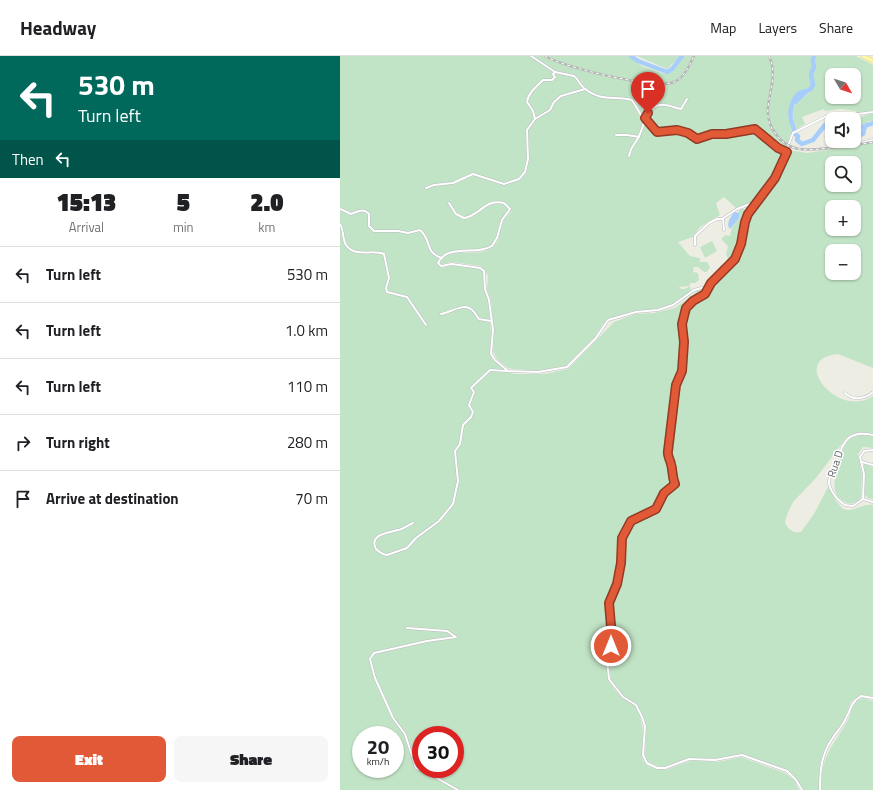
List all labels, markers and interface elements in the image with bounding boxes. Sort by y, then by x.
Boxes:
text: Headway [20,13,96,42]
text: Map [710,17,736,38]
text: Layers [758,17,797,38]
text: Share [819,17,853,38]
text: 530 m [78,63,155,106]
north arrow [825,68,861,104]
map controls [825,68,861,280]
icon: left [12,72,64,124]
pin [631,72,665,113]
icon: arrive [637,78,659,100]
text: Turn left [78,102,141,129]
button: sound [825,112,861,148]
text: Then [12,148,44,171]
icon: left [52,148,74,170]
button: search [825,156,861,192]
text: 15:13 [57,184,116,220]
text: 5 [177,184,190,220]
text: 2.0 [250,184,283,220]
button: + [825,200,861,236]
text: Arrival [69,217,104,237]
text: min [173,217,194,237]
text: km [258,217,275,237]
button: − [825,244,861,280]
text: Turn left [46,263,101,286]
text: 530 m [287,263,328,286]
icon: left [12,264,34,286]
text: Turn left [46,319,101,342]
text: 1.0 km [285,319,328,342]
icon: left [12,320,34,342]
text: Turn left [46,375,101,398]
text: 110 m [287,375,328,398]
icon: left [12,376,34,398]
text: Turn right [46,431,110,454]
text: 280 m [287,431,328,454]
icon: right [12,432,34,454]
street label: Rua D [823,448,847,480]
text: Arrive at destination [46,487,179,510]
text: 70 m [295,487,328,510]
icon: arrive [12,488,34,510]
position arrow [590,625,632,667]
speed limit sign: 30 [412,726,464,778]
text: 20 [367,731,389,762]
button: Exit [12,736,166,782]
button: Share [174,736,328,782]
text: km/h [367,754,389,769]

